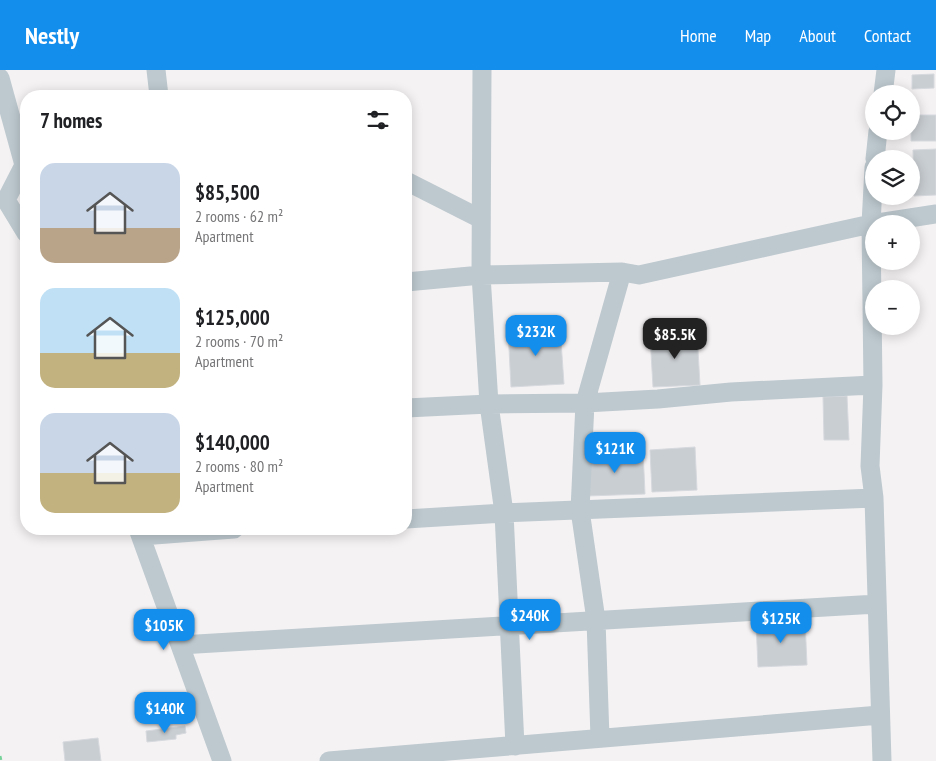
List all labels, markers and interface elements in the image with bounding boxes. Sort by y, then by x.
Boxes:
text: Nestly [25,20,79,51]
text: Home [680,24,717,47]
text: Map [745,24,771,47]
text: About [799,24,836,47]
text: Contact [864,24,911,47]
map controls [865,85,920,335]
button: locate [865,85,920,140]
icon: filters [364,106,392,134]
text: 7 homes [40,107,102,134]
button: layers [865,150,920,205]
text: $85,500 [195,179,260,206]
icon: home [80,183,140,243]
text: 2 rooms · 62 m² [195,206,283,226]
button: + [865,215,920,270]
text: Apartment [195,226,254,246]
button: − [865,280,920,335]
text: $125,000 [195,304,270,331]
icon: home [80,308,140,368]
pin: $232K [501,314,571,357]
pin: $85.5K [634,318,716,360]
text: $232K [517,321,555,341]
text: $85.5K [654,324,696,344]
text: 2 rooms · 70 m² [195,331,283,351]
text: Apartment [195,351,254,371]
text: $140,000 [195,429,270,456]
pin: $121K [580,432,650,474]
icon: home [80,433,140,493]
text: $121K [596,438,634,458]
text: 2 rooms · 80 m² [195,456,283,476]
text: Apartment [195,476,254,496]
pin: $240K [495,598,565,641]
pin: $125K [746,602,816,644]
text: $240K [511,605,549,625]
pin: $105K [129,608,199,651]
text: $125K [762,608,800,628]
text: $105K [145,615,183,635]
pin: $140K [130,692,200,734]
text: $140K [146,698,184,718]

